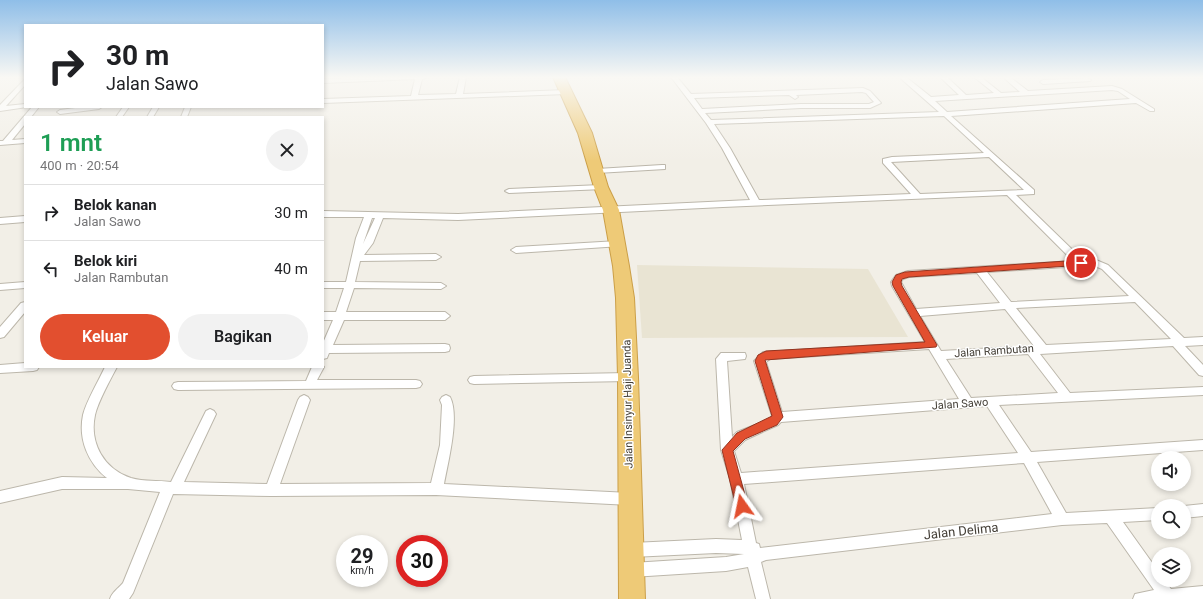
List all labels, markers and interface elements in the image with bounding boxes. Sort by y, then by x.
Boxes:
text: 30 m [106,39,169,72]
icon: right [40,40,92,92]
text: Jalan Sawo [106,73,199,94]
text: 1 mnt [40,129,102,157]
button: close [266,129,308,171]
text: 400 m · 20:54 [40,158,119,173]
text: Belok kanan [74,196,157,214]
icon: right [40,202,62,224]
text: 30 m [274,204,308,222]
text: Jalan Sawo [74,214,141,229]
pin [1064,246,1098,280]
text: Belok kiri [74,252,137,270]
icon: arrive [1070,252,1092,274]
icon: left [40,258,62,280]
text: 40 m [274,260,308,278]
text: Jalan Rambutan [74,270,168,285]
button: Keluar [40,314,170,360]
button: Bagikan [178,314,308,360]
street label: Jalan Insinyur Haji Juanda [620,339,636,469]
street label: Jalan Rambutan [954,342,1034,360]
street label: Jalan Sawo [931,396,989,412]
map controls [1151,451,1191,587]
button: sound [1151,451,1191,491]
position arrow [721,485,763,527]
button: search [1151,499,1191,539]
street label: Jalan Delima [923,520,999,542]
speed limit sign: 30 [396,535,448,587]
text: 29 [351,544,373,568]
button: layers [1151,547,1191,587]
text: km/h [350,565,374,576]

